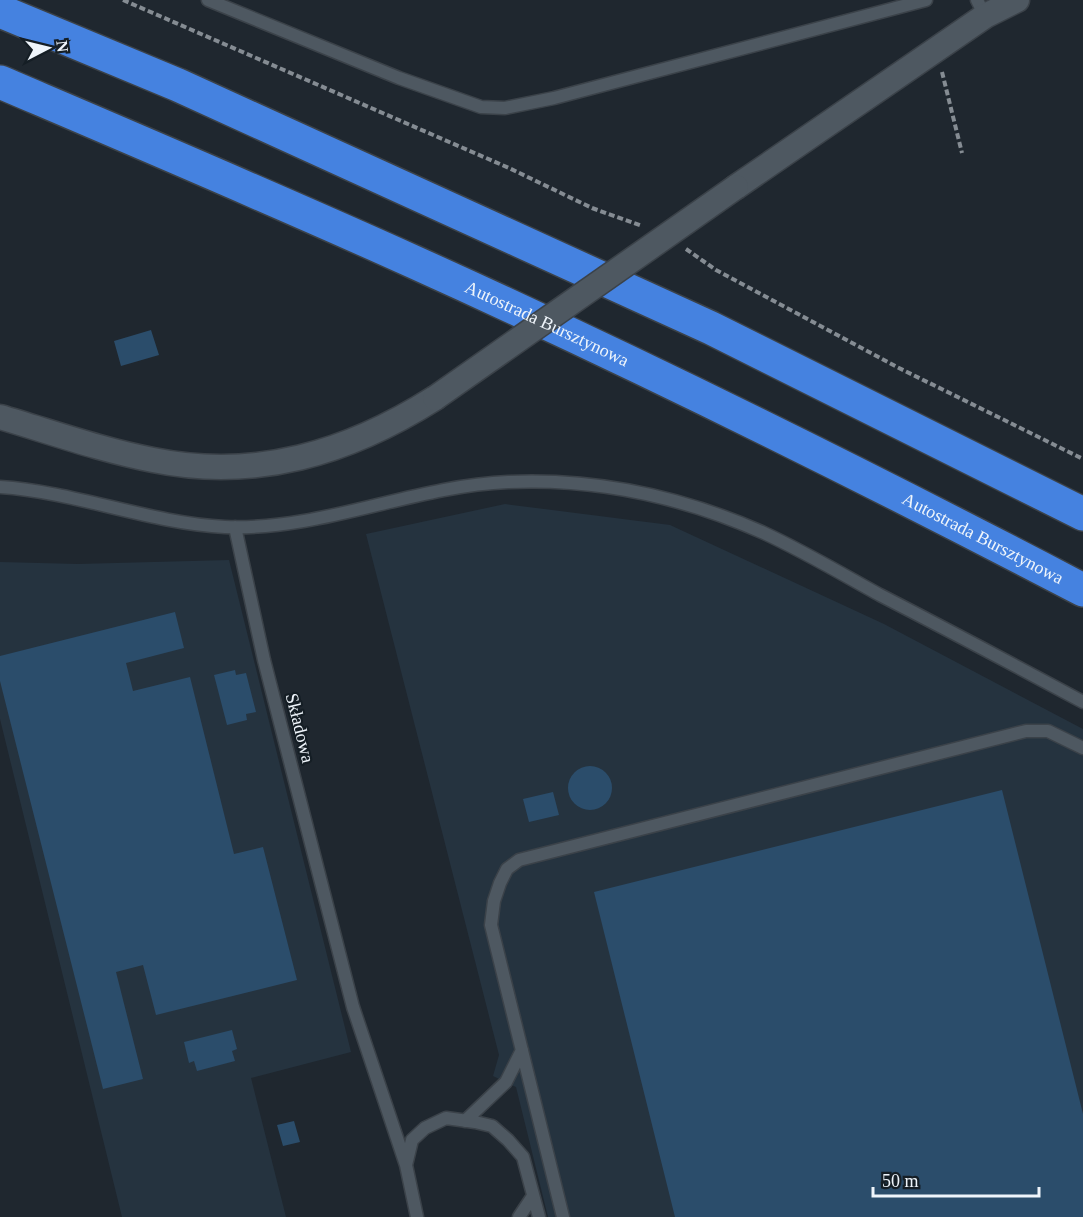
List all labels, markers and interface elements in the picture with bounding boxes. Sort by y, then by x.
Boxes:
north arrow [18,18,78,78]
text: N [53,39,72,53]
street label: Autostrada Bursztynowa [462,277,632,370]
street label: Autostrada Bursztynowa [899,489,1067,588]
street label: Składowa [282,691,318,765]
scale bar [873,1160,1040,1198]
text: 50 m [882,1171,919,1191]

